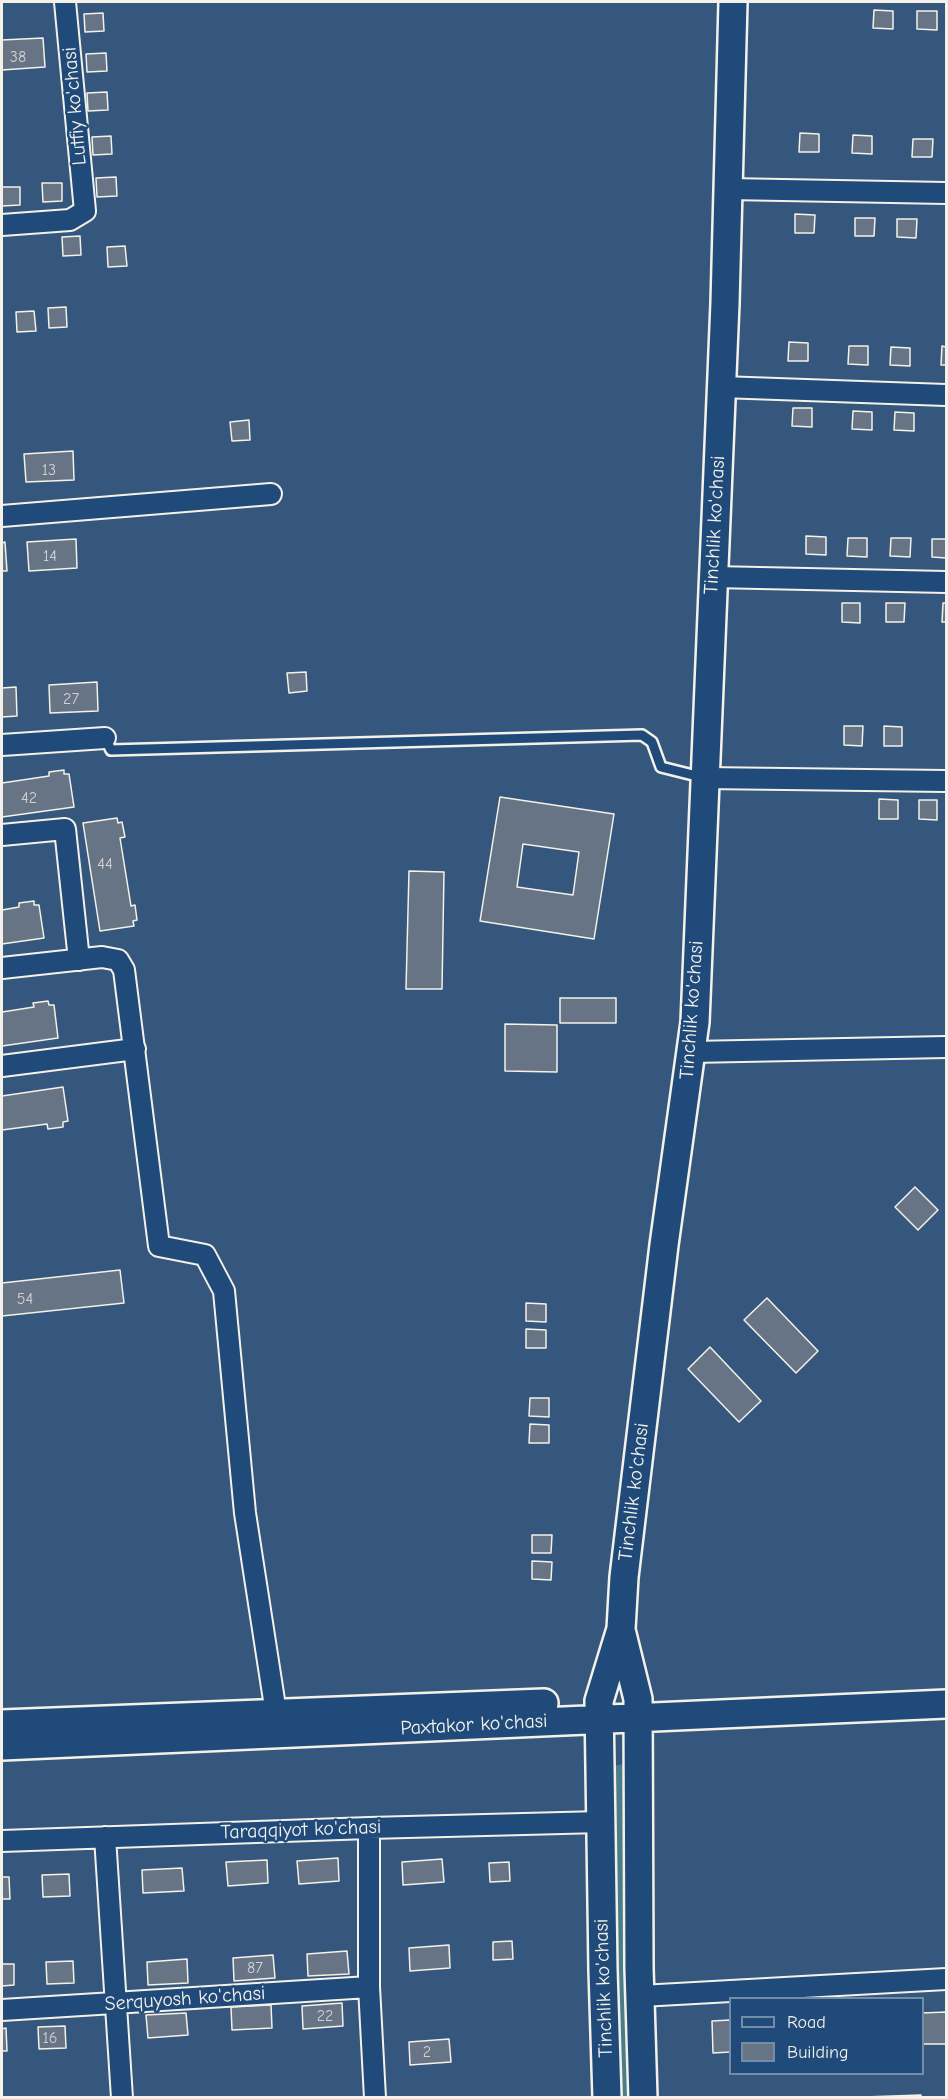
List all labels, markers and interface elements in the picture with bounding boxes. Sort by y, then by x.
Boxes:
street label: Lutfiy ko'chasi [58,46,92,166]
house number: 38 [10,47,26,67]
street label: Tinchlik ko'chasi [699,455,731,595]
house number: 13 [42,460,56,480]
house number: 14 [43,546,57,566]
house number: 27 [63,689,79,709]
house number: 42 [21,788,37,808]
house number: 44 [97,854,113,874]
street label: Tinchlik ko'chasi [675,940,709,1080]
house number: 54 [17,1289,33,1309]
street label: Tinchlik ko'chasi [614,1422,654,1562]
street label: Paxtakor ko'chasi [400,1709,548,1741]
street label: Taraqqiyot ko'chasi [220,1815,382,1845]
street label: Tinchlik ko'chasi [590,1918,618,2058]
house number: 87 [247,1958,263,1978]
street label: Serquyosh ko'chasi [104,1981,266,2017]
legend [729,1997,924,2075]
house number: 22 [317,2006,333,2026]
text: Road [787,2012,826,2033]
house number: 16 [42,2028,58,2048]
house number: 2 [423,2042,431,2062]
text: Building [787,2042,849,2063]

